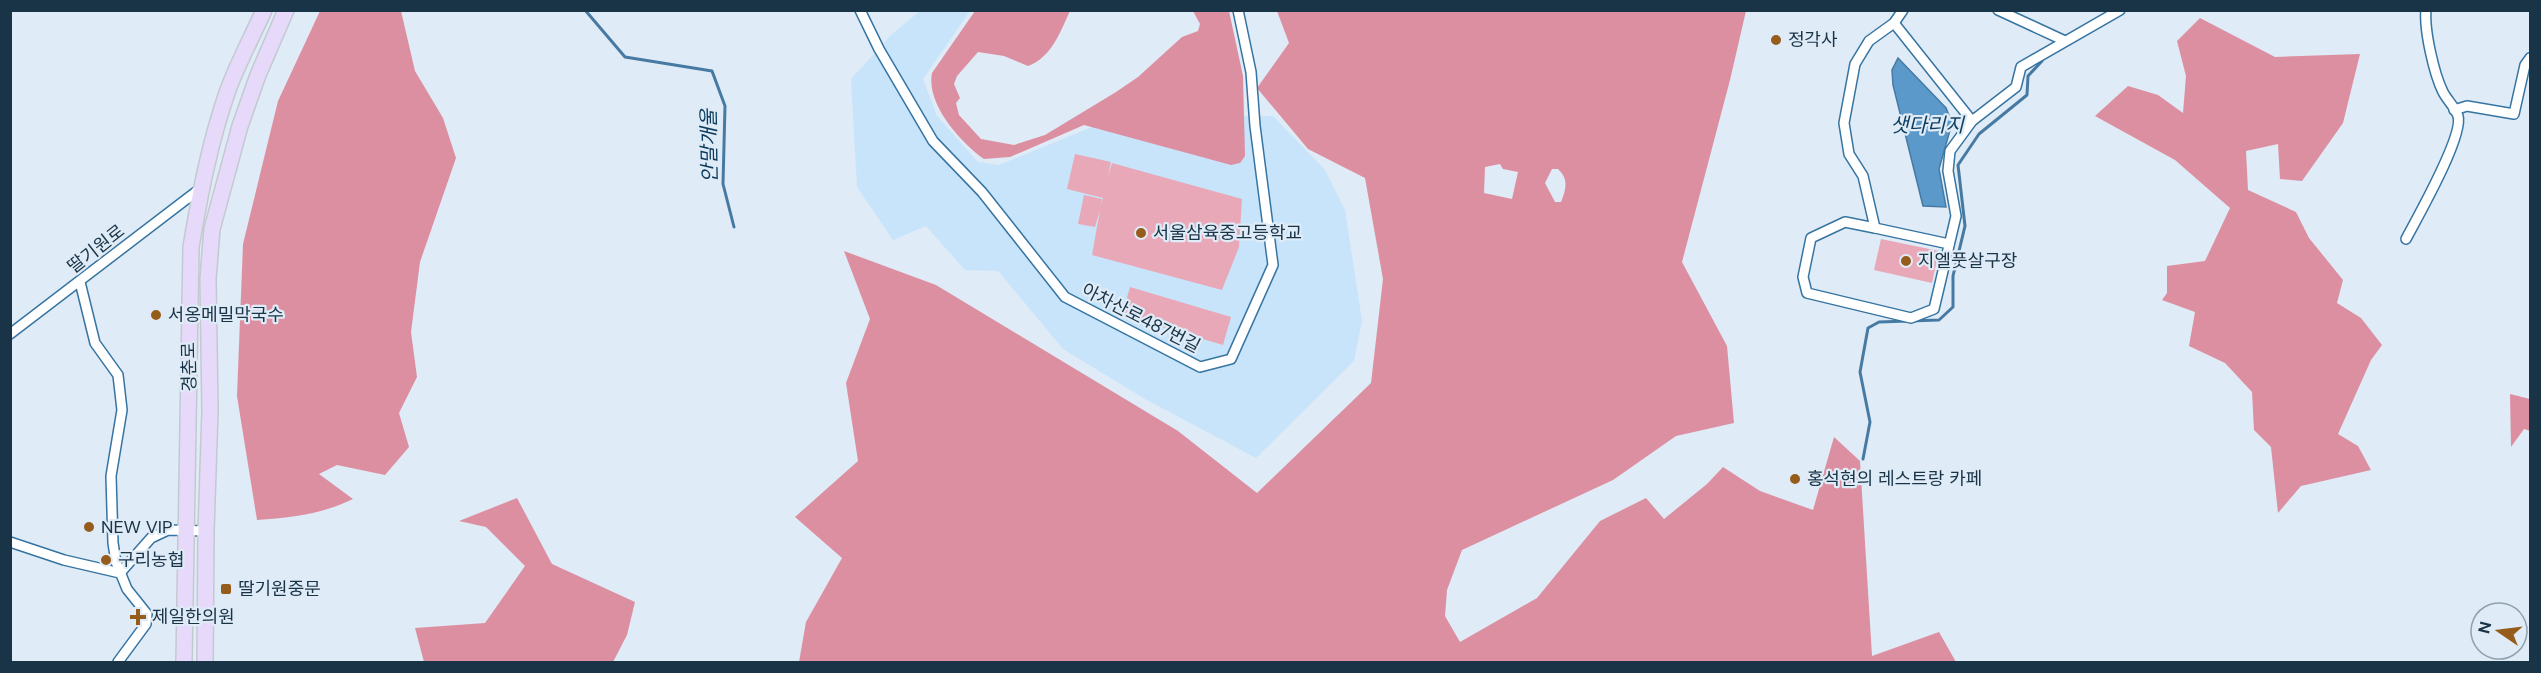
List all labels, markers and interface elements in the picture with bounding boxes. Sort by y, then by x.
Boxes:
place label: 정각사 [1788,28,1838,52]
marker: 정각사 [1769,33,1783,47]
water label: 안말개울 [695,107,723,183]
water label: 샛다리지 [1890,112,1965,138]
street label: 딸기원로 [63,219,129,279]
place label: 서울삼육중고등학교 [1153,221,1302,245]
marker: 서울삼육중고등학교 [1134,226,1148,240]
place label: 지엘풋살구장 [1918,249,2017,273]
marker: 지엘풋살구장 [1899,254,1913,268]
street label: 아차산로487번길 [1077,278,1205,358]
place label: 서옹메밀막국수 [168,303,284,327]
marker: 서옹메밀막국수 [149,308,163,322]
street label: 경춘로 [177,342,201,392]
place label: 홍석현의 레스트랑 카페 [1807,467,1982,491]
marker: 홍석현의 레스트랑 카페 [1788,472,1802,486]
place label: NEW VIP [101,515,173,539]
marker: NEW VIP [82,520,96,534]
place label: 구리농협 [118,548,184,572]
marker: 구리농협 [99,553,113,567]
place label: 딸기원중문 [238,577,321,601]
marker: 딸기원중문 [219,582,233,596]
north arrow [2469,601,2529,661]
place label: 제일한의원 [152,605,235,629]
marker: 제일한의원 [129,608,147,626]
text: N [2473,619,2497,636]

